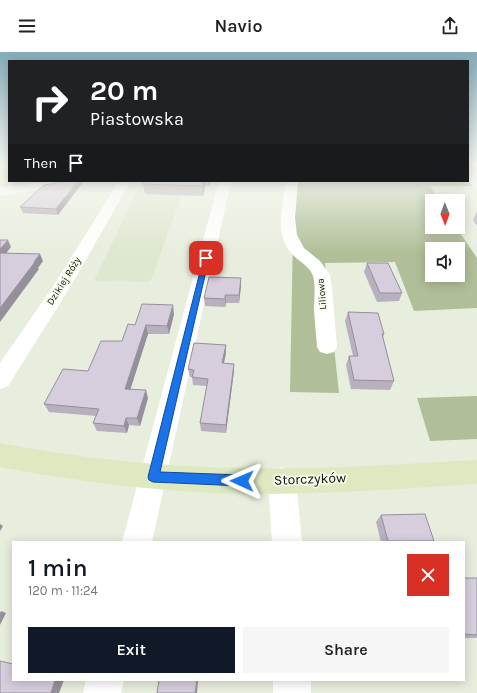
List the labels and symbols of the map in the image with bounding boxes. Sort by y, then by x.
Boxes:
north arrow [425,194,465,234]
pin [189,241,223,275]
street label: Dzikiej Róży [44,254,84,307]
street label: Liliowa [315,278,329,310]
position arrow [221,460,263,502]
street label: Storczyków [273,469,347,489]

